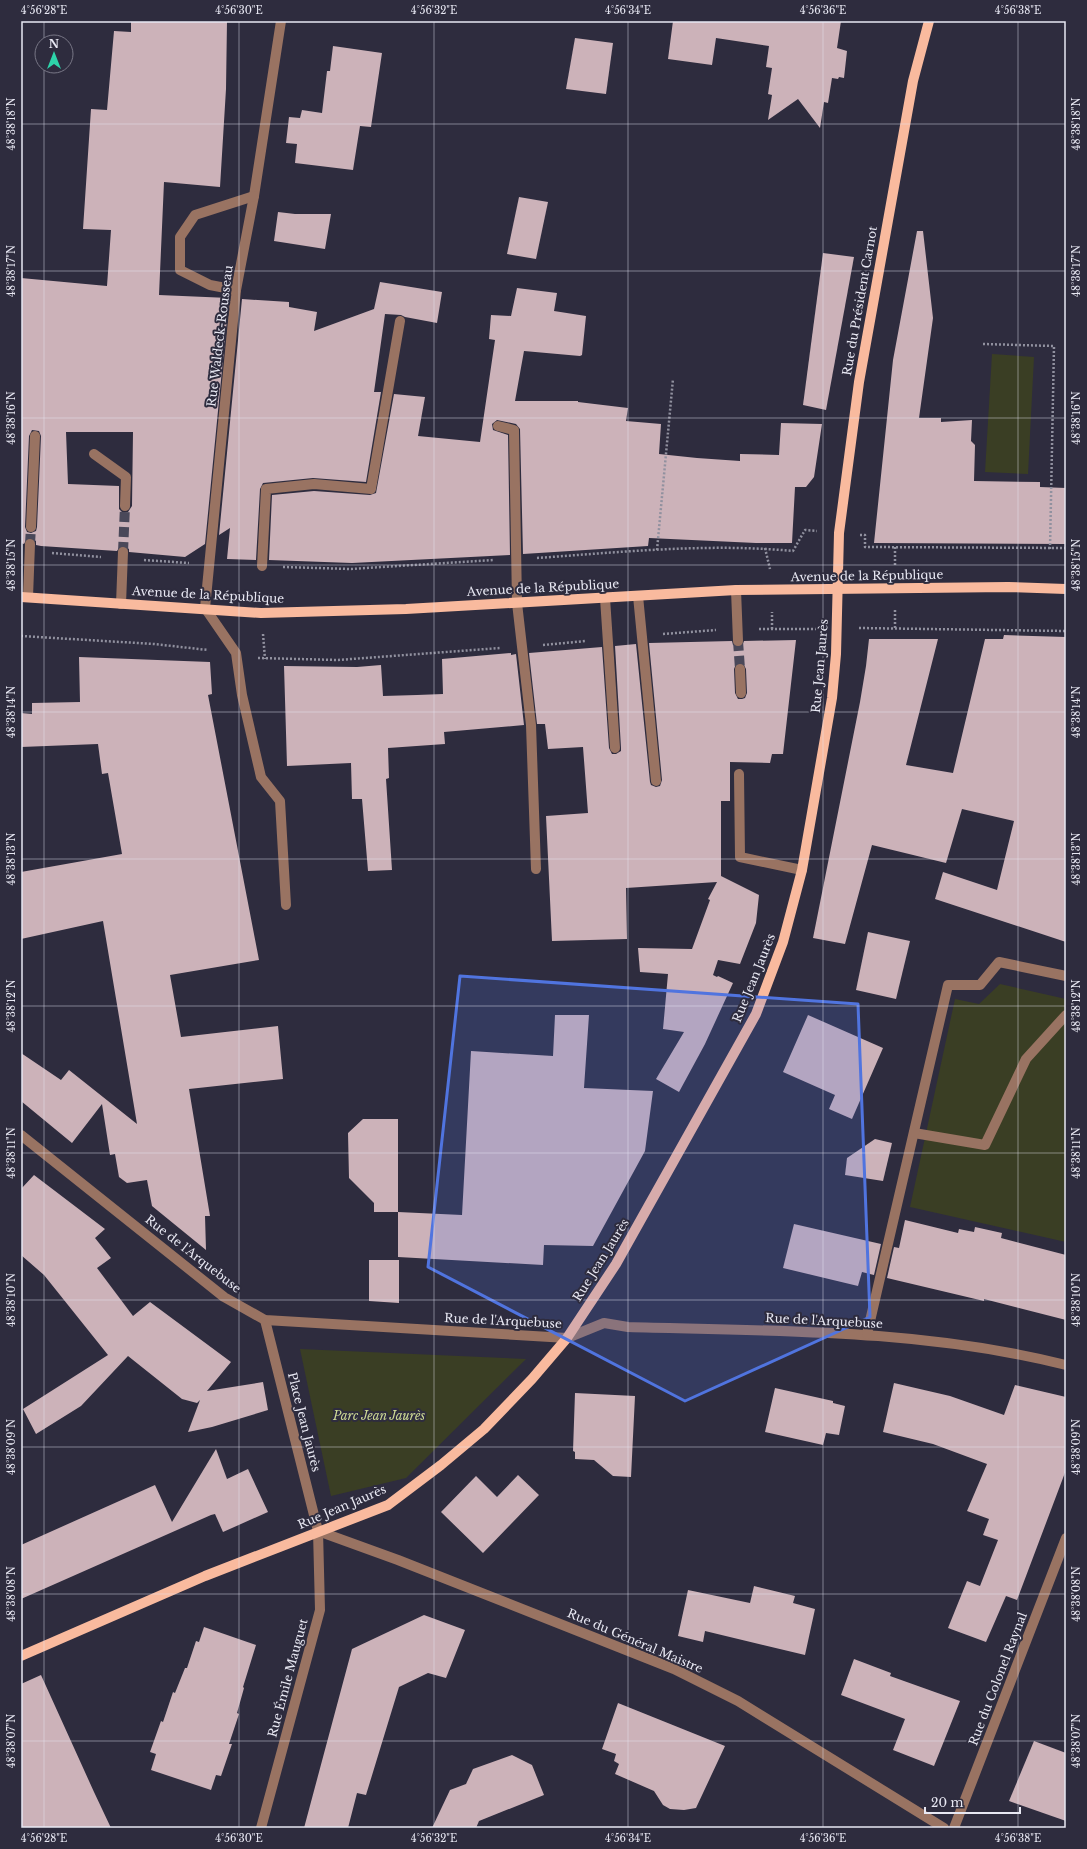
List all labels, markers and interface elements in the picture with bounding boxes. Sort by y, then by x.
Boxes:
text: 4°56'28"E [21,4,67,17]
text: 4°56'30"E [215,4,263,17]
text: 4°56'32"E [411,4,457,17]
text: 4°56'34"E [605,4,651,17]
text: 4°56'36"E [800,4,846,17]
text: 4°56'38"E [995,4,1041,17]
north arrow [34,34,74,74]
text: N [49,37,60,51]
text: 48°38'18"N [5,98,18,150]
text: 48°38'18"N [1070,98,1083,150]
street label: Rue du Président Carnot [839,225,880,377]
text: 48°38'17"N [5,245,18,297]
text: 48°38'17"N [1070,245,1083,297]
street label: Rue Waldeck-Rousseau [203,264,236,408]
text: 48°38'16"N [5,391,18,445]
text: 48°38'16"N [1070,391,1083,445]
text: 48°38'15"N [5,539,18,591]
text: 48°38'15"N [1070,539,1083,591]
street label: Avenue de la République [790,567,943,584]
street label: Avenue de la République [465,576,620,599]
street label: Avenue de la République [131,583,285,606]
street label: Rue Jean Jaurès [808,618,831,714]
text: 48°38'14"N [5,686,18,738]
text: 48°38'14"N [1070,686,1083,738]
text: 48°38'13"N [5,832,18,886]
text: 48°38'13"N [1070,832,1083,886]
street label: Rue Jean Jaurès [729,931,778,1024]
text: 48°38'12"N [5,979,18,1033]
text: 48°38'12"N [1070,979,1083,1033]
text: 48°38'11"N [5,1127,18,1179]
text: 48°38'11"N [1070,1127,1083,1179]
street label: Rue de l'Arquebuse [142,1211,244,1296]
street label: Rue Jean Jaurès [569,1216,632,1304]
text: 48°38'10"N [5,1273,18,1327]
text: 48°38'10"N [1070,1273,1083,1327]
street label: Rue de l'Arquebuse [444,1310,562,1331]
street label: Rue de l'Arquebuse [765,1310,883,1331]
street label: Place Jean Jaurès [285,1371,324,1473]
park label: Parc Jean Jaurès [332,1408,425,1423]
text: 48°38'09"N [5,1419,18,1475]
text: 48°38'09"N [1070,1419,1083,1475]
street label: Rue Jean Jaurès [295,1481,388,1532]
text: 48°38'08"N [5,1566,18,1622]
text: 48°38'08"N [1070,1566,1083,1622]
street label: Rue du Général Maistre [565,1605,705,1676]
street label: Rue du Colonel Raynal [965,1610,1030,1748]
street label: Rue Émile Mauguet [264,1616,311,1739]
text: 48°38'07"N [5,1714,18,1768]
text: 48°38'07"N [1070,1714,1083,1768]
scale bar [925,1789,1020,1815]
text: 20 m [931,1795,963,1810]
text: 4°56'28"E [21,1832,67,1845]
text: 4°56'30"E [215,1832,263,1845]
text: 4°56'32"E [411,1832,457,1845]
text: 4°56'34"E [605,1832,651,1845]
text: 4°56'36"E [800,1832,846,1845]
text: 4°56'38"E [995,1832,1041,1845]

